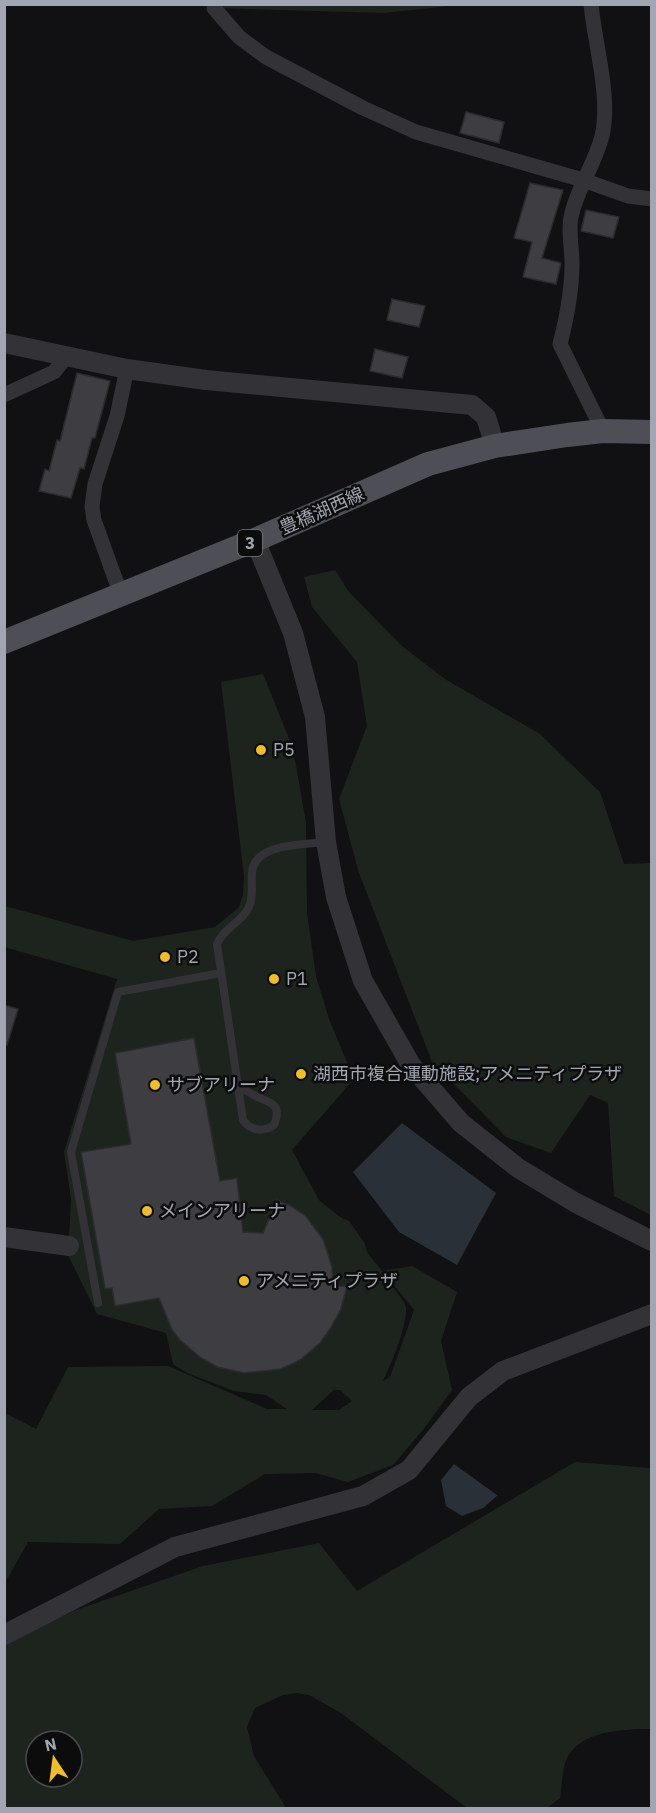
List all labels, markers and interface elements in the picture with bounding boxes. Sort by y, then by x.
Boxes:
street label: 豊橋湖西線 [276,482,368,539]
road number: 3 [238,530,262,556]
place label: P5 [273,738,295,761]
marker: P5 [254,743,268,757]
place label: P2 [177,945,199,968]
marker: P2 [158,950,172,964]
place label: P1 [286,967,308,990]
marker: P1 [267,972,281,986]
place label: 湖西市複合運動施設;アメニティプラザ [313,1062,622,1085]
marker: 湖西市複合運動施設;アメニティプラザ [294,1067,308,1081]
place label: サブアリーナ [167,1073,275,1096]
marker: サブアリーナ [148,1078,162,1092]
place label: メインアリーナ [159,1199,285,1222]
marker: メインアリーナ [140,1204,154,1218]
place label: アメニティプラザ [256,1269,398,1292]
marker: アメニティプラザ [237,1274,251,1288]
north arrow [24,1729,84,1789]
text: N [43,1733,59,1755]

